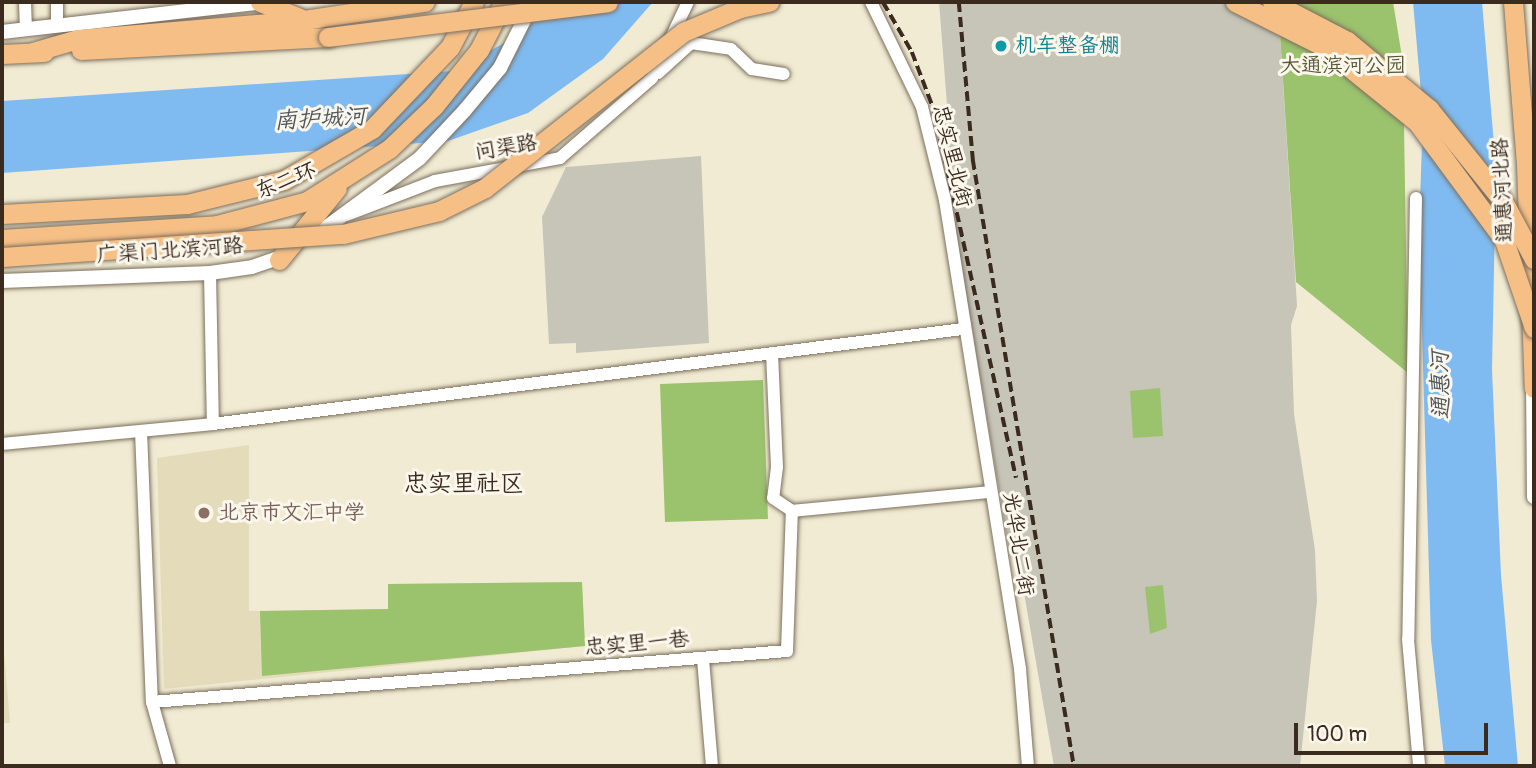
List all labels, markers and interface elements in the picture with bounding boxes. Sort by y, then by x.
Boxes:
place label: 机车整备棚 [1015,33,1120,59]
marker: 机车整备棚 [993,38,1009,54]
park label: 大通滨河公园 [1280,53,1406,79]
street label: 忠实里北街 [927,102,977,210]
water label: 南护城河 [273,103,367,135]
street label: 问渠路 [473,130,539,166]
street label: 通惠河北路 [1488,137,1518,243]
street label: 东二环 [252,158,320,204]
street label: 广渠门北滨河路 [96,233,244,269]
water label: 通惠河 [1427,350,1455,420]
district label: 忠实里社区 [404,470,524,498]
street label: 光华北二街 [997,490,1039,598]
place label: 北京市文汇中学 [218,500,365,526]
marker: 北京市文汇中学 [196,505,212,521]
street label: 忠实里一巷 [584,627,690,661]
scale bar [1298,708,1492,752]
text: 100 m [1307,721,1367,748]

